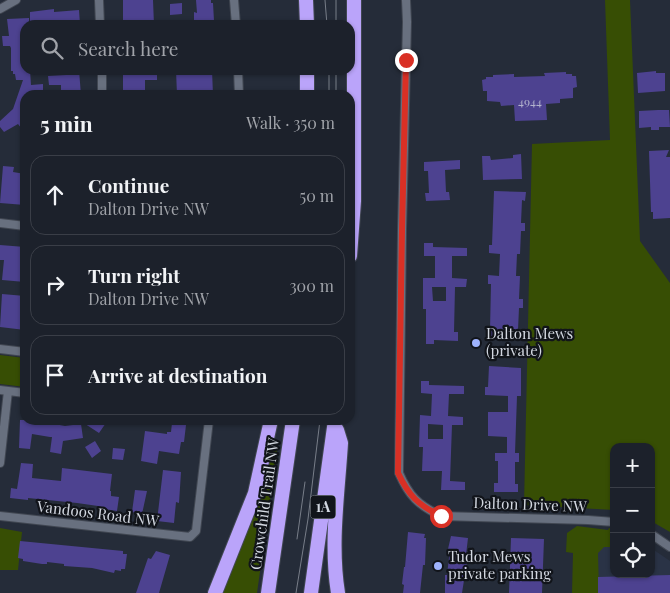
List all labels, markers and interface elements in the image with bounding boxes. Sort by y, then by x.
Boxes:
search box [20,20,355,75]
icon: search [38,34,66,62]
text: Search here [78,35,178,61]
route end [395,49,418,72]
house number: 4944 [518,93,542,109]
text: 5 min [40,109,93,137]
text: Walk · 350 m [246,112,335,133]
text: Continue [88,172,169,198]
icon: ahead [41,181,69,209]
text: 50 m [300,185,334,206]
text: Dalton Drive NW [88,198,209,219]
text: Turn right [88,262,180,288]
icon: right [41,271,69,299]
text: 300 m [289,275,334,296]
text: Dalton Drive NW [88,288,209,309]
place label: Dalton Mews (private) [486,323,573,360]
marker: Dalton Mews (private) [470,337,482,349]
icon: arrive [41,361,69,389]
text: Arrive at destination [88,362,268,388]
street label: Crowchild Trail NW [245,436,283,571]
map controls [610,443,655,578]
button: + [610,443,655,488]
button: − [610,488,655,533]
street label: Dalton Drive NW [473,492,587,516]
street label: Vandoos Road NW [35,495,161,530]
road number: 1A [310,496,336,518]
route start [430,505,453,528]
button: locate [610,533,655,578]
place label: Tudor Mews private parking [448,546,551,583]
marker: Tudor Mews private parking [432,560,444,572]

